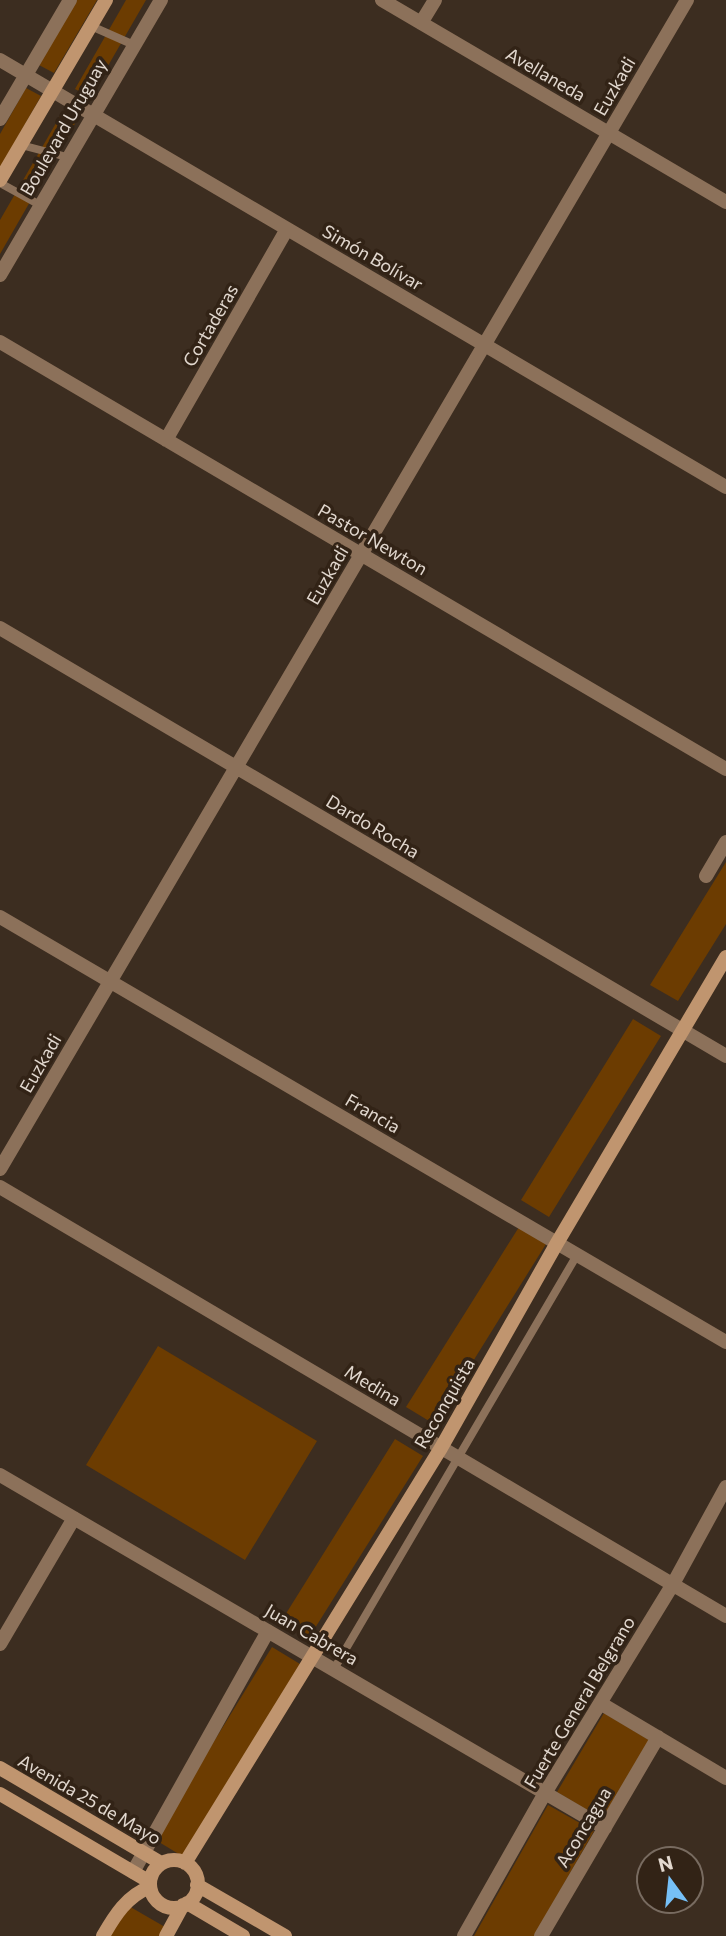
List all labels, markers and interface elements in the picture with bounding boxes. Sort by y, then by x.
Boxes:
street label: Avellaneda [502,42,590,106]
street label: Euzkadi [589,53,639,119]
street label: Boulevard Uruguay [15,55,111,199]
street label: Simón Bolívar [319,219,427,295]
street label: Cortaderas [178,280,242,370]
street label: Pastor Newton [314,499,432,579]
street label: Euzkadi [302,542,352,608]
street label: Dardo Rocha [322,790,424,862]
street label: Euzkadi [15,1030,65,1096]
street label: Francia [342,1089,404,1137]
street label: Reconquista [409,1354,479,1452]
street label: Medina [341,1360,405,1410]
street label: Juan Cabrera [262,1599,362,1669]
street label: Fuerte General Belgrano [519,1612,639,1792]
street label: Avenida 25 de Mayo [15,1749,165,1849]
street label: Aconcagua [551,1783,615,1871]
north arrow [635,1845,705,1915]
text: N [656,1850,675,1876]

